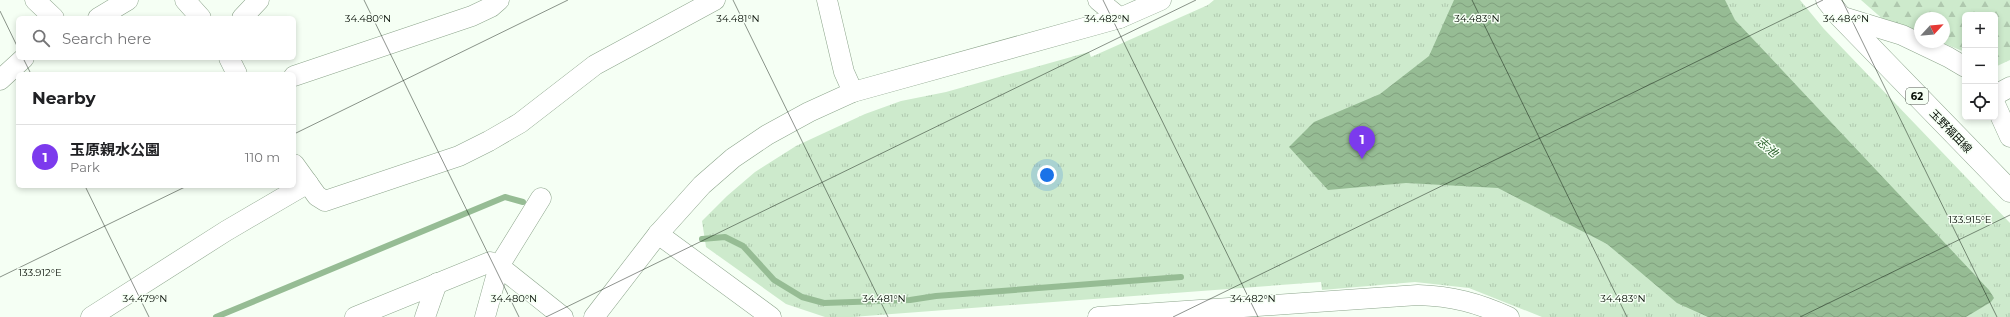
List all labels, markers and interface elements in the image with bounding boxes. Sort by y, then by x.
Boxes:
text: 34.480°N [345,12,391,25]
text: 34.481°N [716,12,760,25]
text: 34.482°N [1084,12,1130,25]
text: 34.483°N [1454,12,1500,25]
text: 34.484°N [1823,12,1869,25]
north arrow [1914,12,1950,48]
map controls [1962,12,1998,120]
button: + [1962,12,1998,48]
search box [16,16,296,60]
icon: search [30,27,52,49]
text: Search here [62,29,151,48]
button: − [1962,48,1998,84]
button: locate [1962,84,1998,120]
text: Nearby [32,88,96,108]
road number: 62 [1906,88,1928,104]
street label: 玉野福田線 [1927,106,1975,156]
pin: 1 [1349,126,1375,159]
water label: 志池 [1753,133,1782,161]
text: 玉原親水公園 [70,140,160,159]
text: 1 [42,149,48,165]
text: 110 m [245,149,280,165]
text: Park [70,159,100,175]
your location [1037,165,1057,185]
text: 133.915°E [1948,213,1992,226]
text: 133.912°E [18,266,62,279]
text: 34.479°N [123,292,167,305]
text: 34.480°N [491,292,537,305]
text: 34.481°N [862,292,906,305]
text: 34.482°N [1230,292,1276,305]
text: 34.483°N [1600,292,1646,305]

